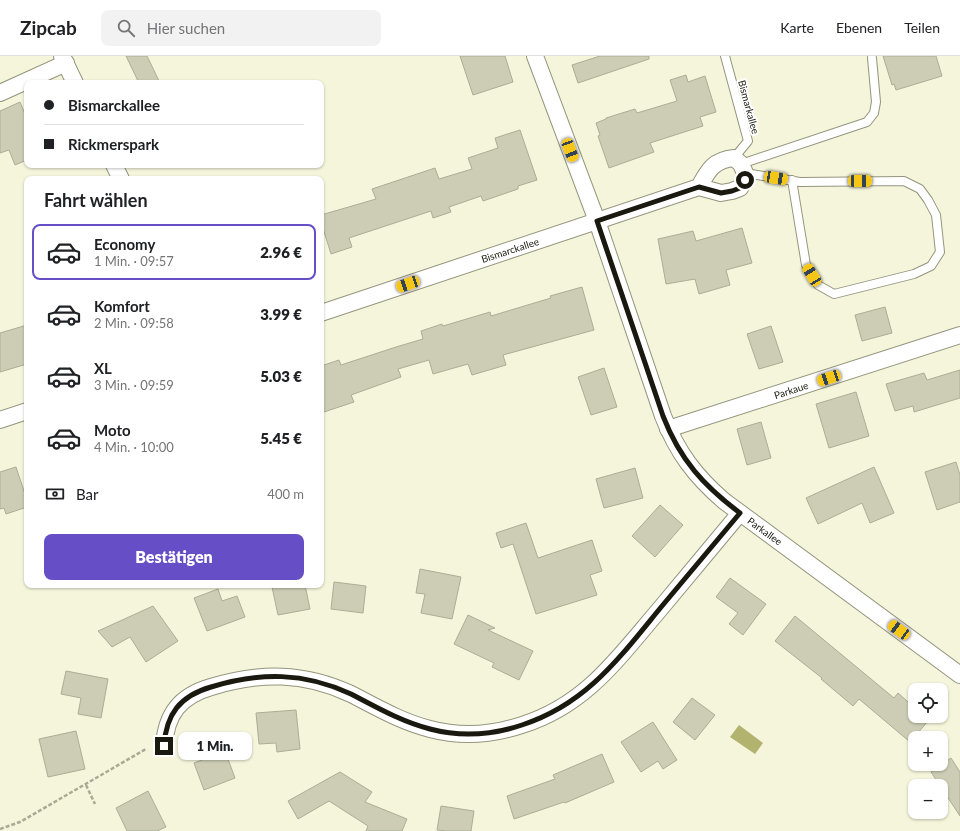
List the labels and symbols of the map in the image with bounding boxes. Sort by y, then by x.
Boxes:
street label: Bismarkallee [736,79,762,135]
car [560,137,580,163]
car [763,170,789,186]
route start [736,171,754,189]
car [848,175,872,187]
street label: Bismarckallee [480,235,540,265]
car [801,262,823,288]
car [395,274,421,294]
car [816,369,842,387]
street label: Parkaue [772,379,810,401]
street label: Parkallee [745,514,785,548]
car [886,618,912,642]
callout: 1 Min. [178,732,252,760]
route end [155,737,173,755]

